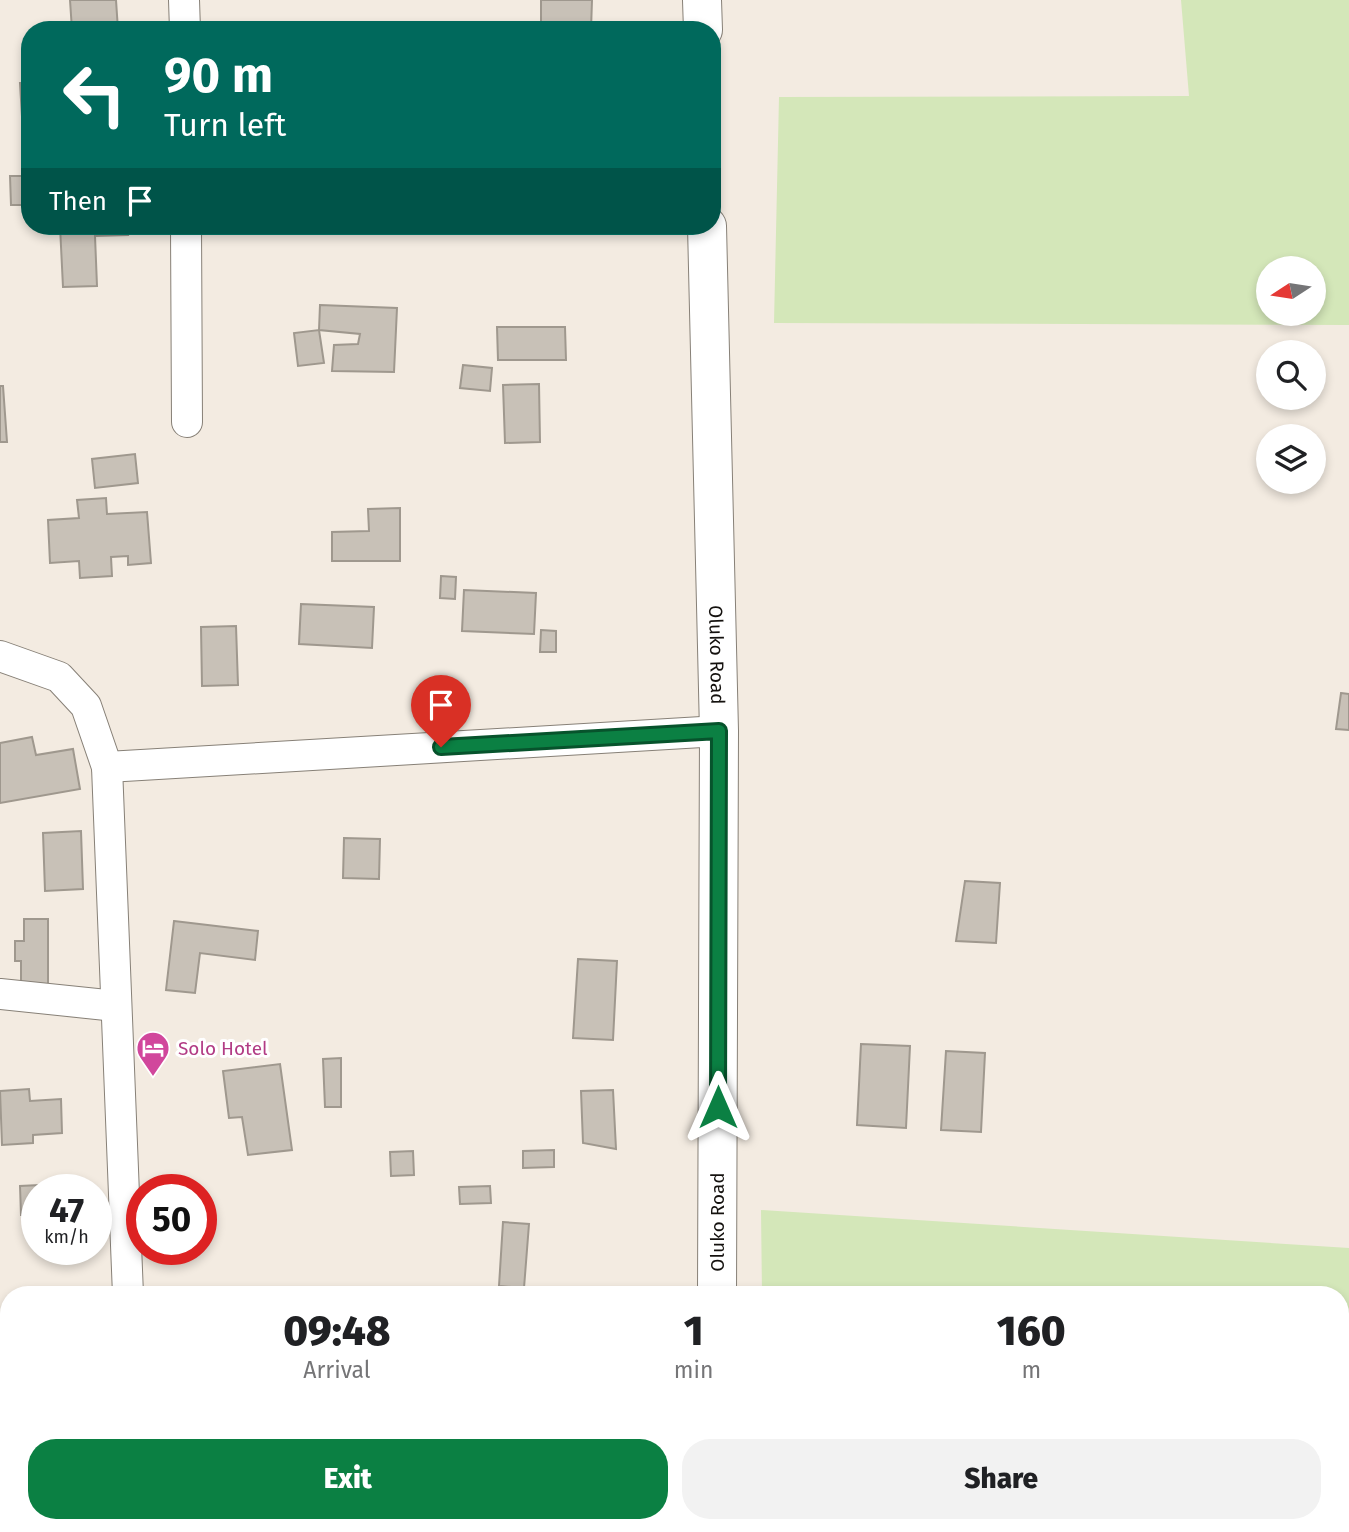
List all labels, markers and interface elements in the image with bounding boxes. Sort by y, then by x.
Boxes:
text: 90 m [164,46,273,105]
icon: left [49,49,140,140]
text: Turn left [164,106,286,144]
icon: arrive [121,182,159,220]
text: Then [49,186,107,217]
north arrow [1256,256,1326,326]
map controls [1256,256,1326,494]
button: search [1256,340,1326,410]
button: layers [1256,424,1326,494]
street label: Oluko Road [705,605,730,705]
pin [411,675,471,747]
icon: arrive [422,686,460,724]
hotel icon: Solo Hotel [134,1029,172,1078]
place label: Solo Hotel [178,1037,268,1060]
position arrow [681,1070,755,1144]
street label: Oluko Road [706,1172,729,1272]
speed limit sign: 50 [126,1174,217,1265]
text: 47 [49,1189,84,1231]
text: km/h [44,1226,89,1248]
text: 09:48 [283,1306,391,1356]
text: 1 [684,1306,704,1356]
text: 160 [997,1306,1066,1356]
text: Arrival [303,1356,371,1384]
text: min [674,1356,714,1384]
text: m [1021,1356,1041,1384]
button: Exit [28,1439,668,1519]
button: Share [682,1439,1321,1519]

